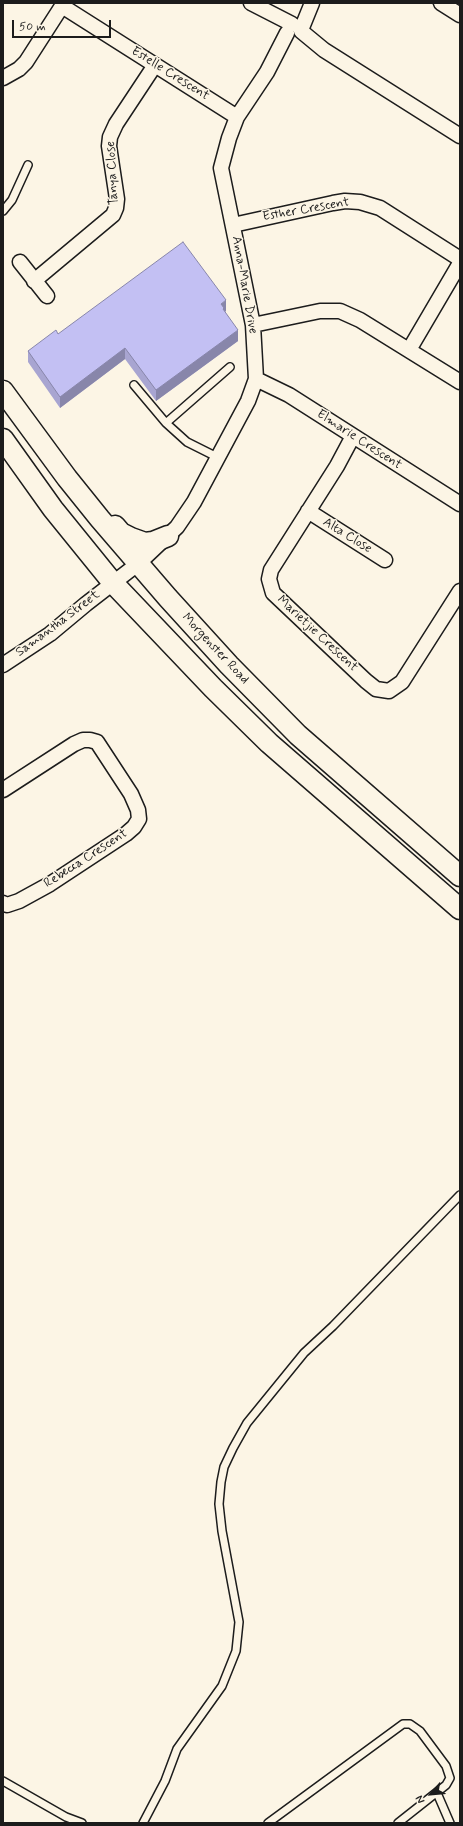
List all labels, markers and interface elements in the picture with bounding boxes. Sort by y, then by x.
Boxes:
scale bar [14,12,113,38]
text: 50 m [19,19,46,35]
street label: Estelle Crescent [128,44,212,104]
street label: Tanya Close [104,141,122,205]
street label: Esther Crescent [261,195,351,225]
street label: Anna-Marie Drive [228,235,260,335]
street label: Elmarie Crescent [314,407,404,473]
street label: Alta Close [319,515,375,557]
street label: Samantha Street [13,587,103,661]
street label: Marietjie Crescent [273,593,361,675]
street label: Morgenster Road [178,610,252,688]
street label: Rebecca Crescent [41,826,131,892]
north arrow [411,1774,451,1814]
text: N [412,1793,428,1806]

